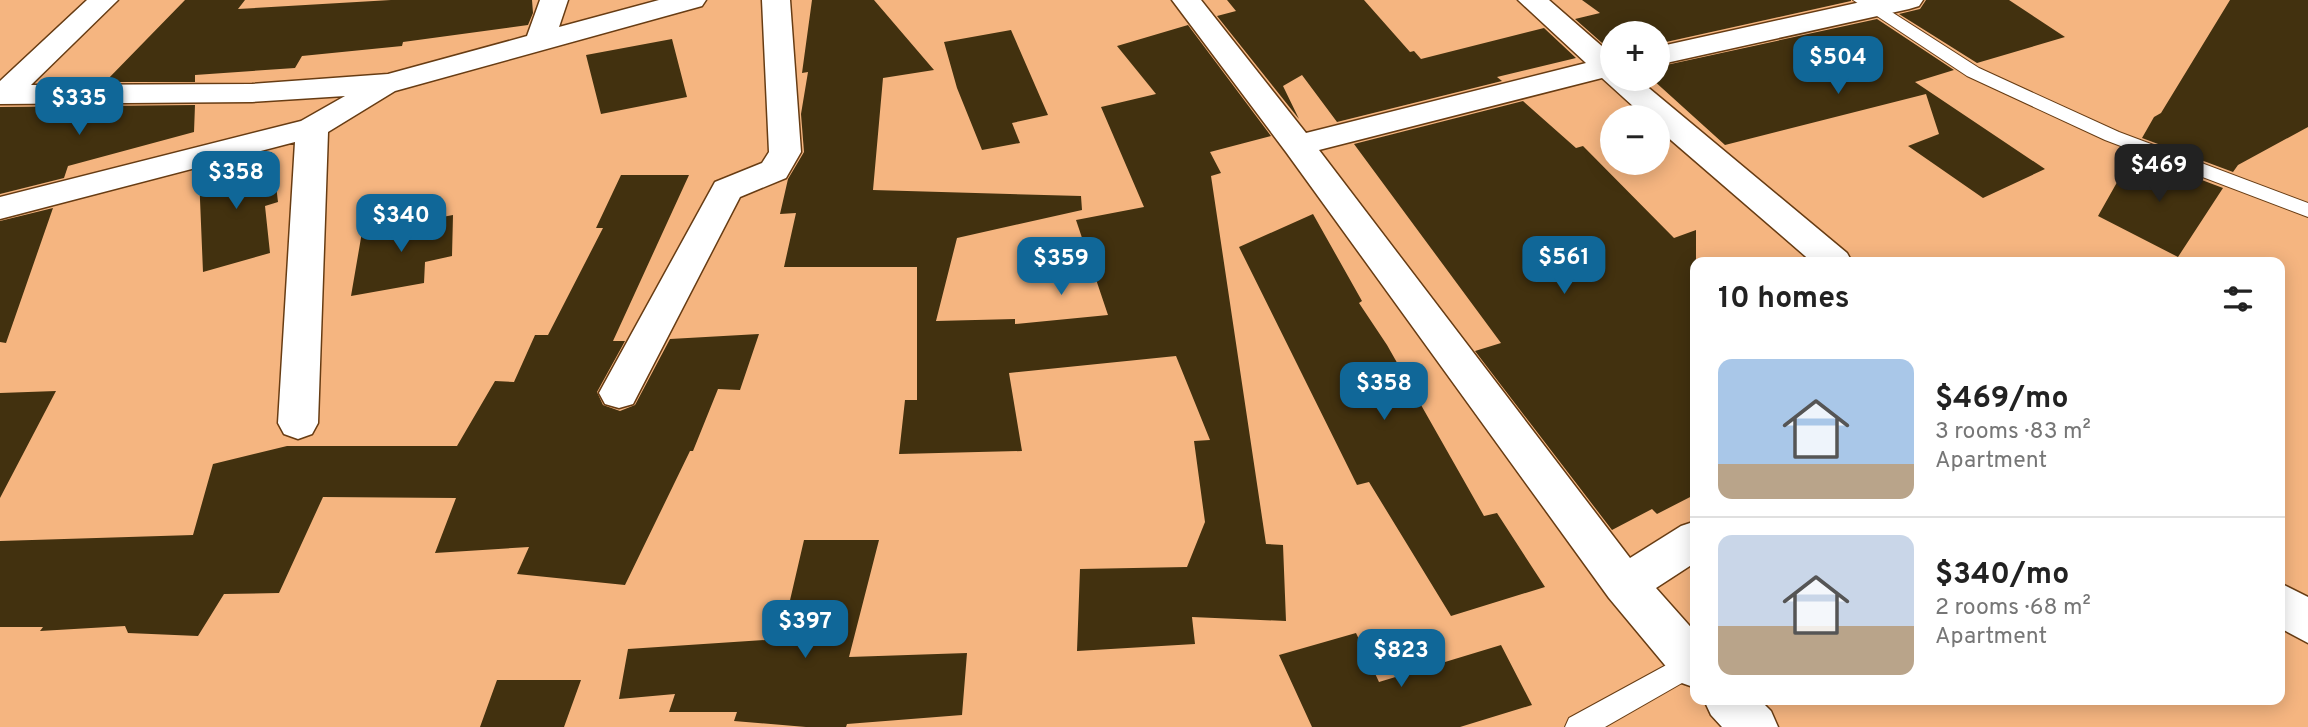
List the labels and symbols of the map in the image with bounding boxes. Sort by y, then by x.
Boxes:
pin: $504 [1797,36,1879,96]
pin: $335 [38,78,120,137]
pin: $469 [2118,144,2200,204]
pin: $358 [195,152,277,211]
pin: $340 [360,194,442,254]
pin: $561 [1523,236,1605,296]
pin: $359 [1020,238,1102,297]
pin: $358 [1343,362,1425,422]
pin: $397 [764,600,846,660]
pin: $823 [1360,630,1442,689]

